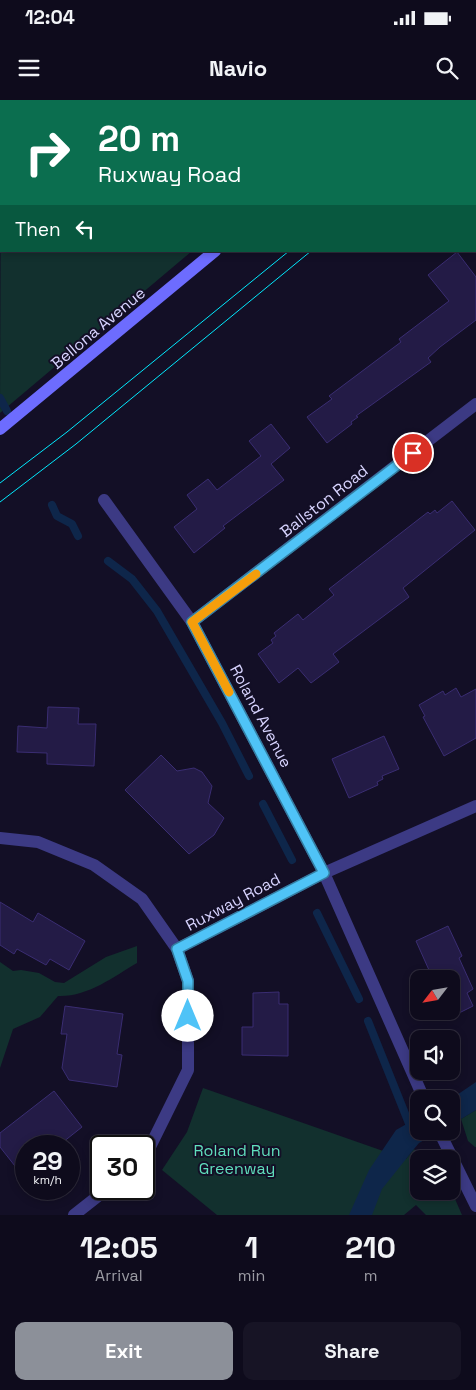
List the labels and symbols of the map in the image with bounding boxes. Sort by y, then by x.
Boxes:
street label: Bellona Avenue [46,282,150,374]
pin [392,432,434,474]
street label: Ballston Road [276,460,372,542]
street label: Roland Avenue [225,661,297,771]
street label: Ruxway Road [182,868,284,936]
north arrow [410,970,460,1020]
position arrow [161,989,213,1041]
speed limit sign: 30 [90,1135,155,1200]
park label: Roland Run Greenway [193,1140,281,1179]

